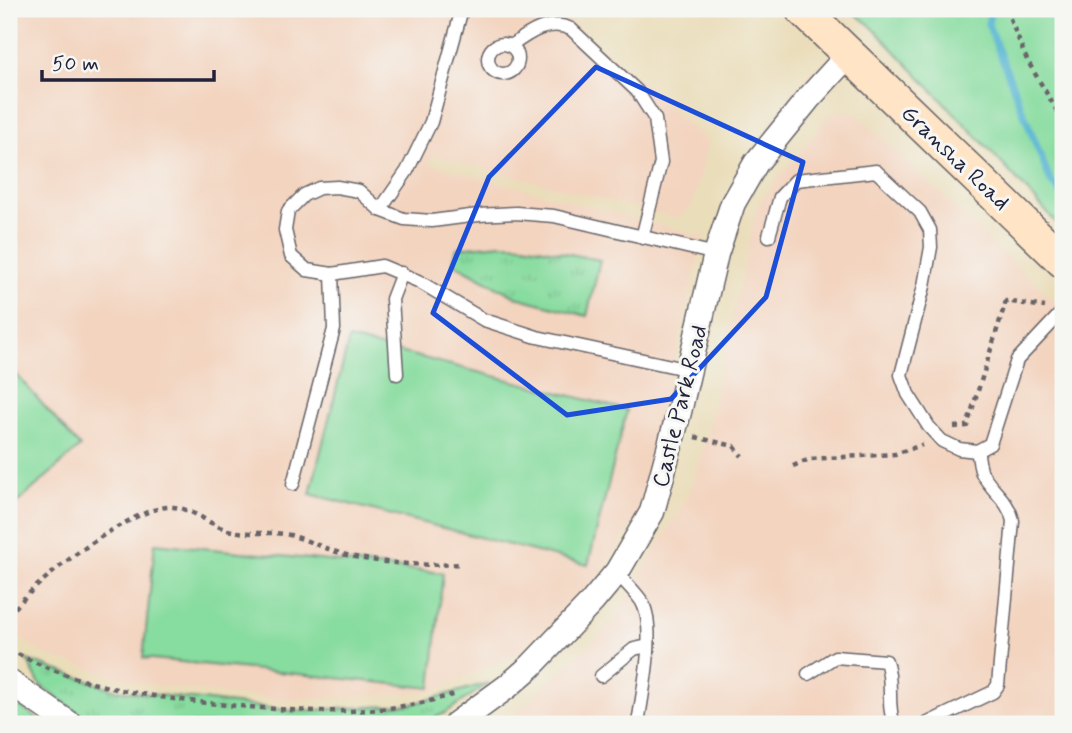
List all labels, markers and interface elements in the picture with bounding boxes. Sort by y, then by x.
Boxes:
scale bar [42,38,214,82]
text: 50 m [52,50,99,78]
street label: Gransha Road [894,99,1015,218]
street label: Castle Park Road [646,322,716,491]

